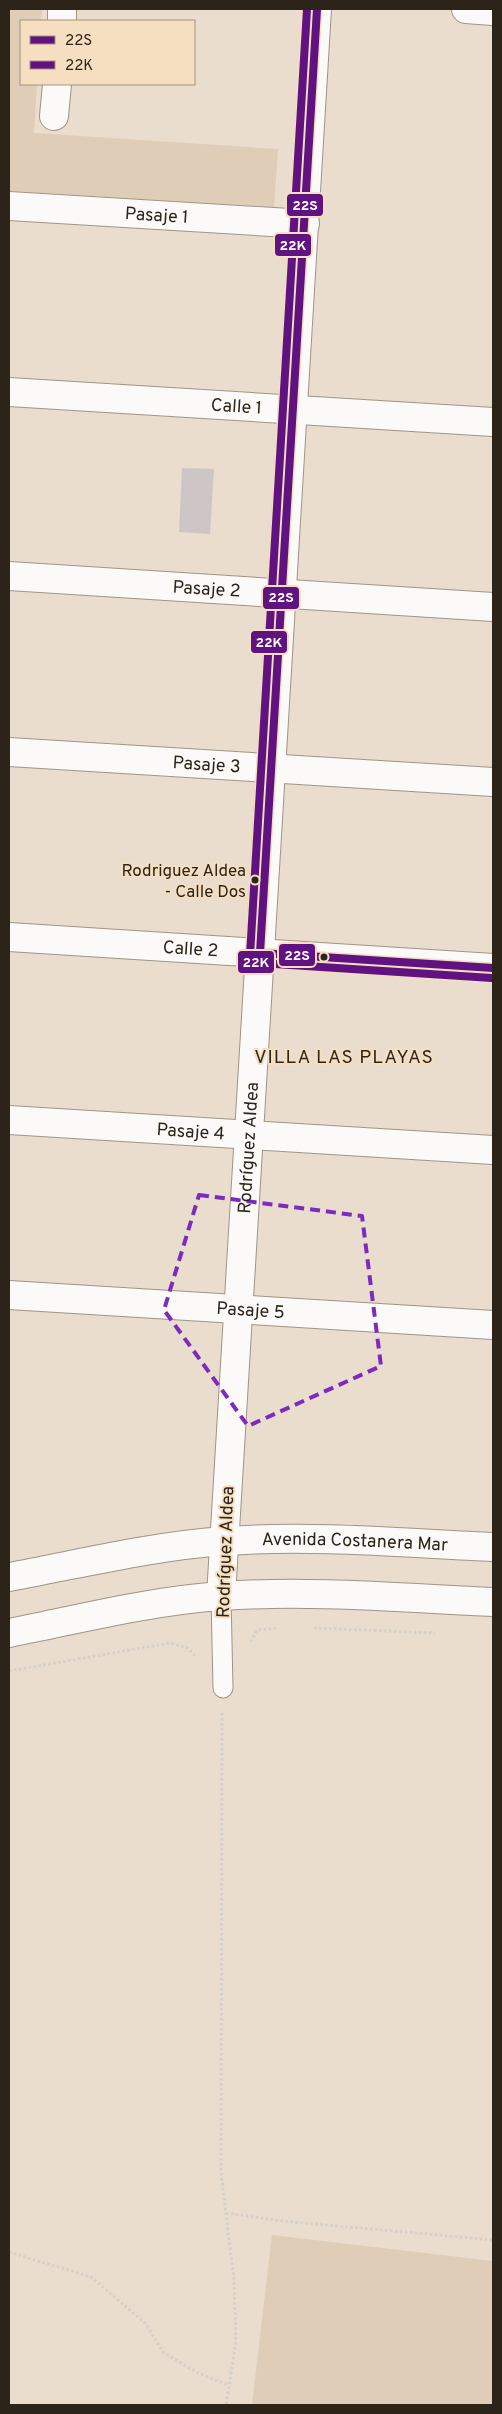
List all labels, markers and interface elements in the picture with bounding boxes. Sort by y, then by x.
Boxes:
legend [20,20,195,85]
text: 22S [65,32,92,51]
text: 22K [65,57,93,76]
line badge: 22S [286,193,324,217]
text: 22S [292,198,318,215]
street label: Pasaje 1 [124,203,189,230]
line badge: 22K [274,233,312,257]
text: 22K [279,238,307,255]
street label: Calle 1 [210,395,263,421]
street label: Pasaje 2 [172,576,241,604]
line badge: 22S [262,586,300,610]
text: 22S [268,590,294,607]
line badge: 22K [250,630,288,654]
text: 22K [255,635,283,652]
street label: Pasaje 3 [172,752,241,779]
place label: Rodriguez Aldea - Calle Dos [121,861,246,904]
marker: Rodriguez Aldea - Calle Dos [250,875,260,885]
street label: Calle 2 [162,937,219,963]
line badge: 22S [278,943,316,967]
text: 22S [284,948,310,965]
line badge: 22K [237,950,275,974]
unlabelled marker [319,952,329,962]
text: 22K [242,955,270,972]
district label: VILLA LAS PLAYAS [254,1046,434,1070]
street label: Rodríguez Aldea [234,1081,265,1215]
street label: Pasaje 4 [156,1119,225,1146]
street label: Pasaje 5 [216,1298,285,1325]
street label: Rodríguez Aldea [213,1486,240,1618]
street label: Avenida Costanera Mar [261,1529,449,1558]

